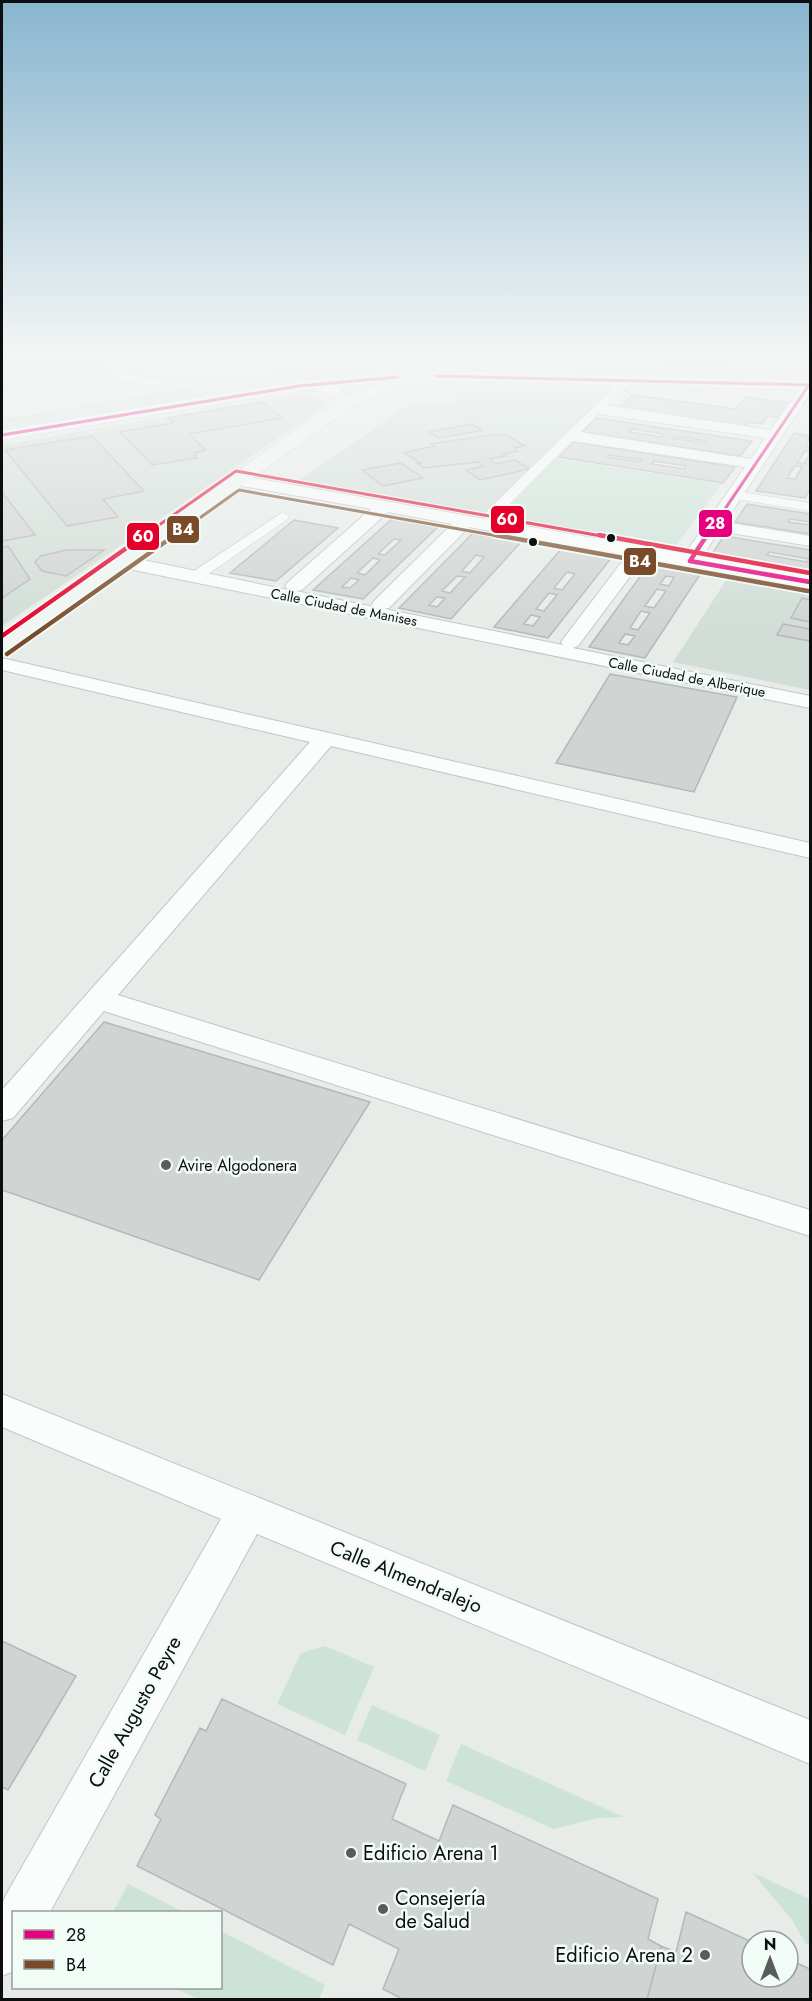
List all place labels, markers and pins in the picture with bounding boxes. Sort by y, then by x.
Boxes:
unlabelled marker [605,532,617,544]
unlabelled marker [527,536,539,548]
place label: Avire Algodonera [178,1154,297,1177]
marker: Avire Algodonera [159,1158,173,1172]
place label: Edificio Arena 1 [363,1839,498,1868]
marker: Edificio Arena 1 [344,1846,358,1860]
place label: Consejería de Salud [395,1884,485,1936]
marker: Consejería de Salud [376,1902,390,1916]
place label: Edificio Arena 2 [555,1941,693,1970]
marker: Edificio Arena 2 [698,1948,712,1962]

